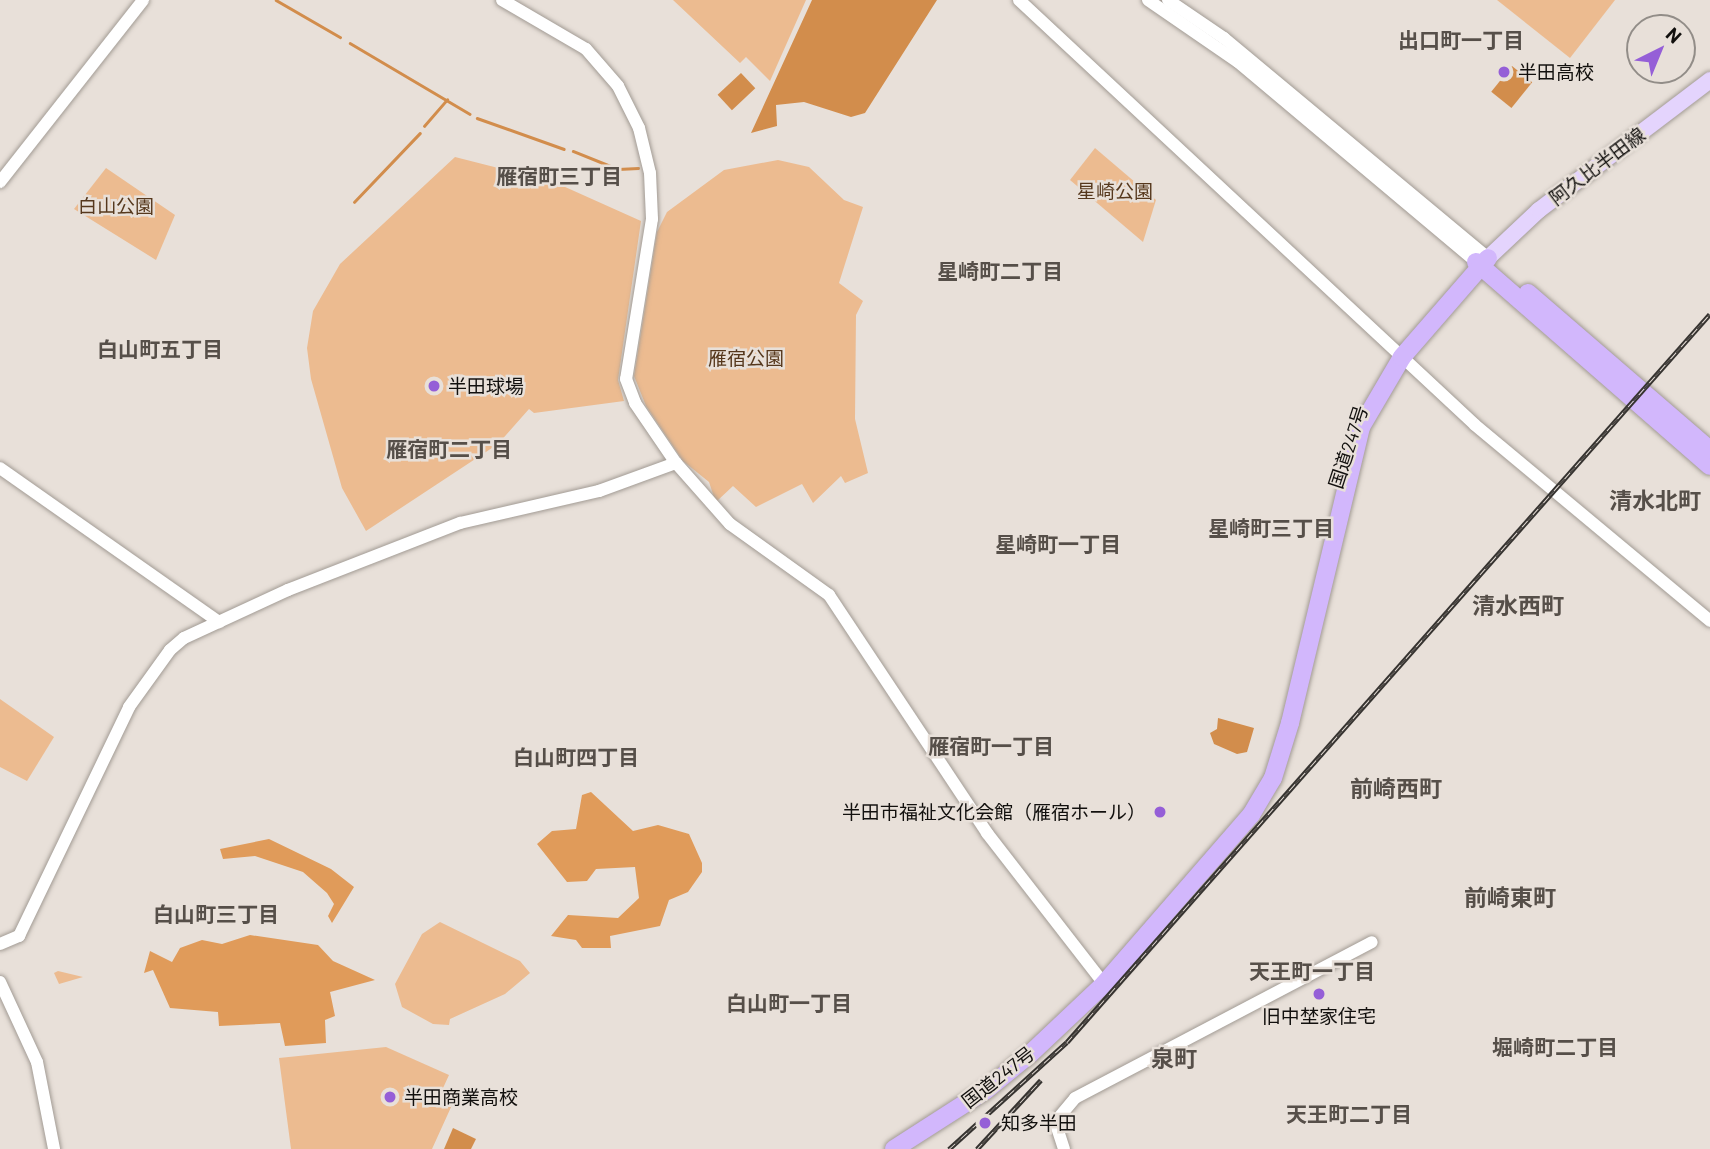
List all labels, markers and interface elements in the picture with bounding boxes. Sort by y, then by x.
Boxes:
north arrow [1626,14,1696,84]
text: N [1662,22,1687,47]
district label: 出口町一丁目 [1398,27,1524,53]
place label: 半田高校 [1518,61,1594,83]
marker: 半田高校 [1496,64,1512,80]
street label: 阿久比半田線 [1545,123,1649,209]
district label: 雁宿町三丁目 [496,163,622,189]
park label: 星崎公園 [1077,180,1153,202]
park label: 白山公園 [78,195,154,217]
district label: 星崎町二丁目 [937,258,1063,284]
district label: 白山町五丁目 [97,336,223,362]
park label: 雁宿公園 [708,347,784,369]
place label: 半田球場 [448,375,524,397]
marker: 半田球場 [426,378,442,394]
street label: 国道247号 [1324,403,1372,491]
district label: 雁宿町二丁目 [386,436,512,462]
district label: 清水北町 [1609,486,1701,514]
district label: 星崎町三丁目 [1208,515,1334,541]
district label: 星崎町一丁目 [995,531,1121,557]
district label: 清水西町 [1472,591,1564,619]
district label: 雁宿町一丁目 [928,733,1054,759]
district label: 白山町四丁目 [513,744,639,770]
district label: 前崎西町 [1350,774,1442,802]
place label: 半田市福祉文化会館（雁宿ホール） [842,801,1146,823]
marker: 半田市福祉文化会館（雁宿ホール） [1152,804,1168,820]
district label: 前崎東町 [1464,883,1556,911]
district label: 白山町三丁目 [153,901,279,927]
district label: 天王町一丁目 [1249,958,1375,984]
marker: 旧中埜家住宅 [1311,986,1327,1002]
district label: 白山町一丁目 [726,990,852,1016]
place label: 旧中埜家住宅 [1262,1005,1376,1027]
district label: 堀崎町二丁目 [1492,1034,1618,1060]
street label: 国道247号 [957,1042,1039,1112]
district label: 泉町 [1151,1044,1197,1072]
place label: 半田商業高校 [404,1086,518,1108]
marker: 半田商業高校 [382,1089,398,1105]
district label: 天王町二丁目 [1286,1101,1412,1127]
place label: 知多半田 [1001,1112,1077,1134]
marker: 知多半田 [975,1113,995,1133]

